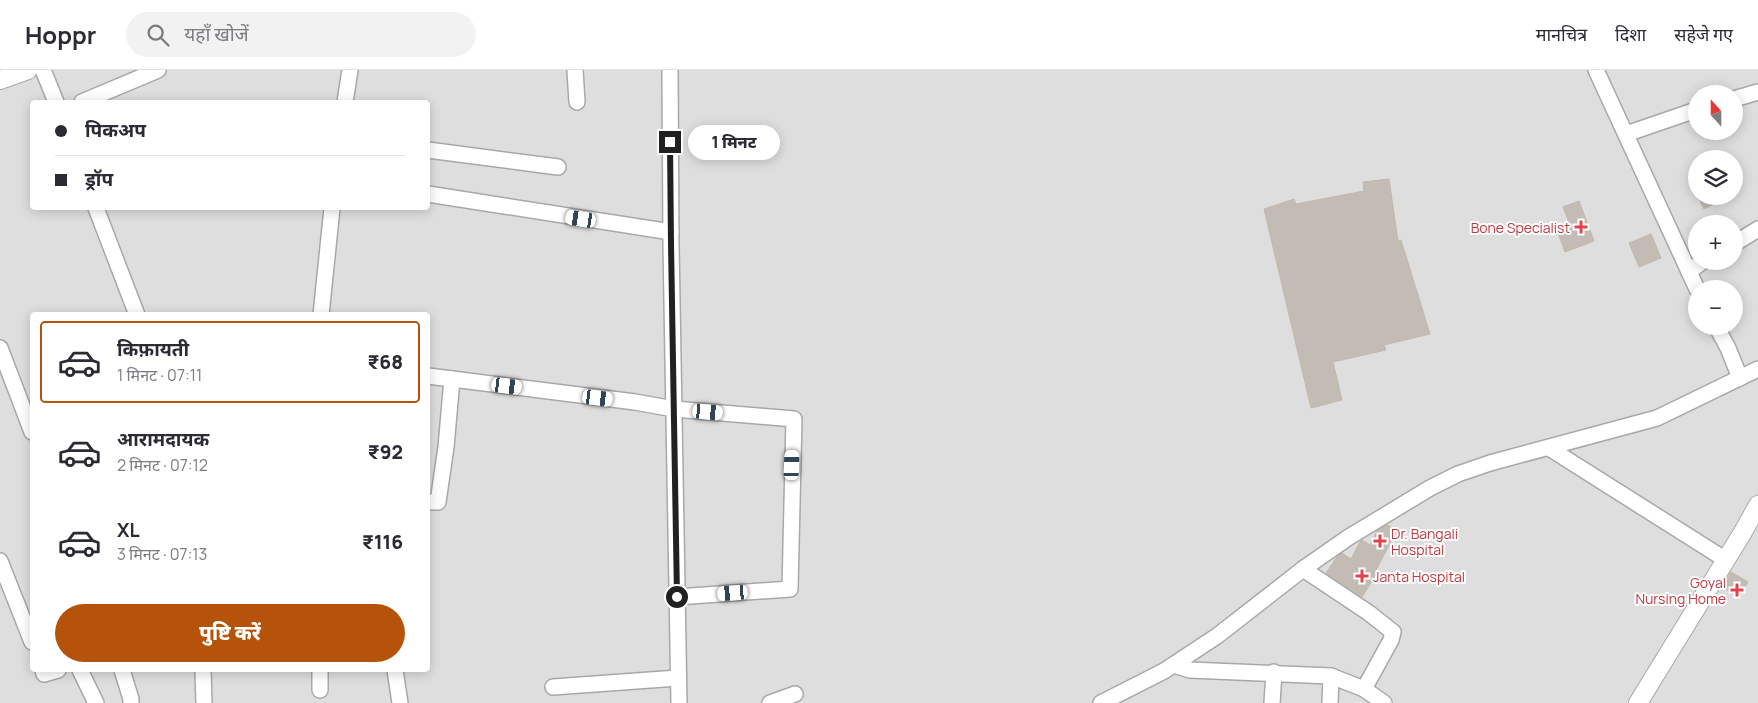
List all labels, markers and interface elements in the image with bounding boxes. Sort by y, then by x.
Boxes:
search box [126,12,476,57]
text: Hoppr [25,18,96,51]
icon: search [144,21,172,49]
text: यहाँ खोजें [184,21,249,47]
text: मानचित्र [1536,22,1587,46]
text: दिशा [1615,22,1646,46]
text: सहेजे गए [1674,22,1733,46]
north arrow [1688,85,1742,140]
map controls [1688,85,1743,335]
text: पिकअप [85,117,146,143]
callout: 1 मिनट [688,124,780,160]
route end [659,131,681,153]
text: 1 मिनट [712,131,756,153]
button: layers [1688,150,1743,205]
text: ड्रॉप [85,166,113,192]
car [565,209,596,229]
button: + [1688,215,1743,270]
place label: Bone Specialist [1471,218,1570,237]
marker: Bone Specialist [1574,220,1588,234]
button: − [1688,280,1743,335]
text: किफ़ायती [117,336,189,362]
icon: car [57,340,102,385]
text: ₹68 [367,349,403,375]
text: 1 मिनट · 07:11 [117,364,202,386]
car [491,377,522,395]
car [582,389,613,407]
car [692,403,723,421]
text: आरामदायक [117,426,209,452]
icon: car [57,430,102,475]
text: ₹92 [368,439,403,465]
car [783,450,800,480]
text: 2 मिनट · 07:12 [117,454,208,476]
text: XL [117,517,140,543]
icon: car [57,520,102,565]
place label: Dr. Bangali Hospital [1391,524,1458,559]
text: ₹116 [362,529,403,555]
marker: Dr. Bangali Hospital [1373,534,1387,548]
text: 3 मिनट · 07:13 [117,543,207,565]
place label: Janta Hospital [1373,567,1465,586]
marker: Janta Hospital [1355,569,1369,583]
place label: Goyal Nursing Home [1635,573,1726,608]
marker: Goyal Nursing Home [1730,583,1744,597]
car [717,584,748,602]
route start [666,586,688,608]
button: पुष्टि करें [55,604,405,662]

